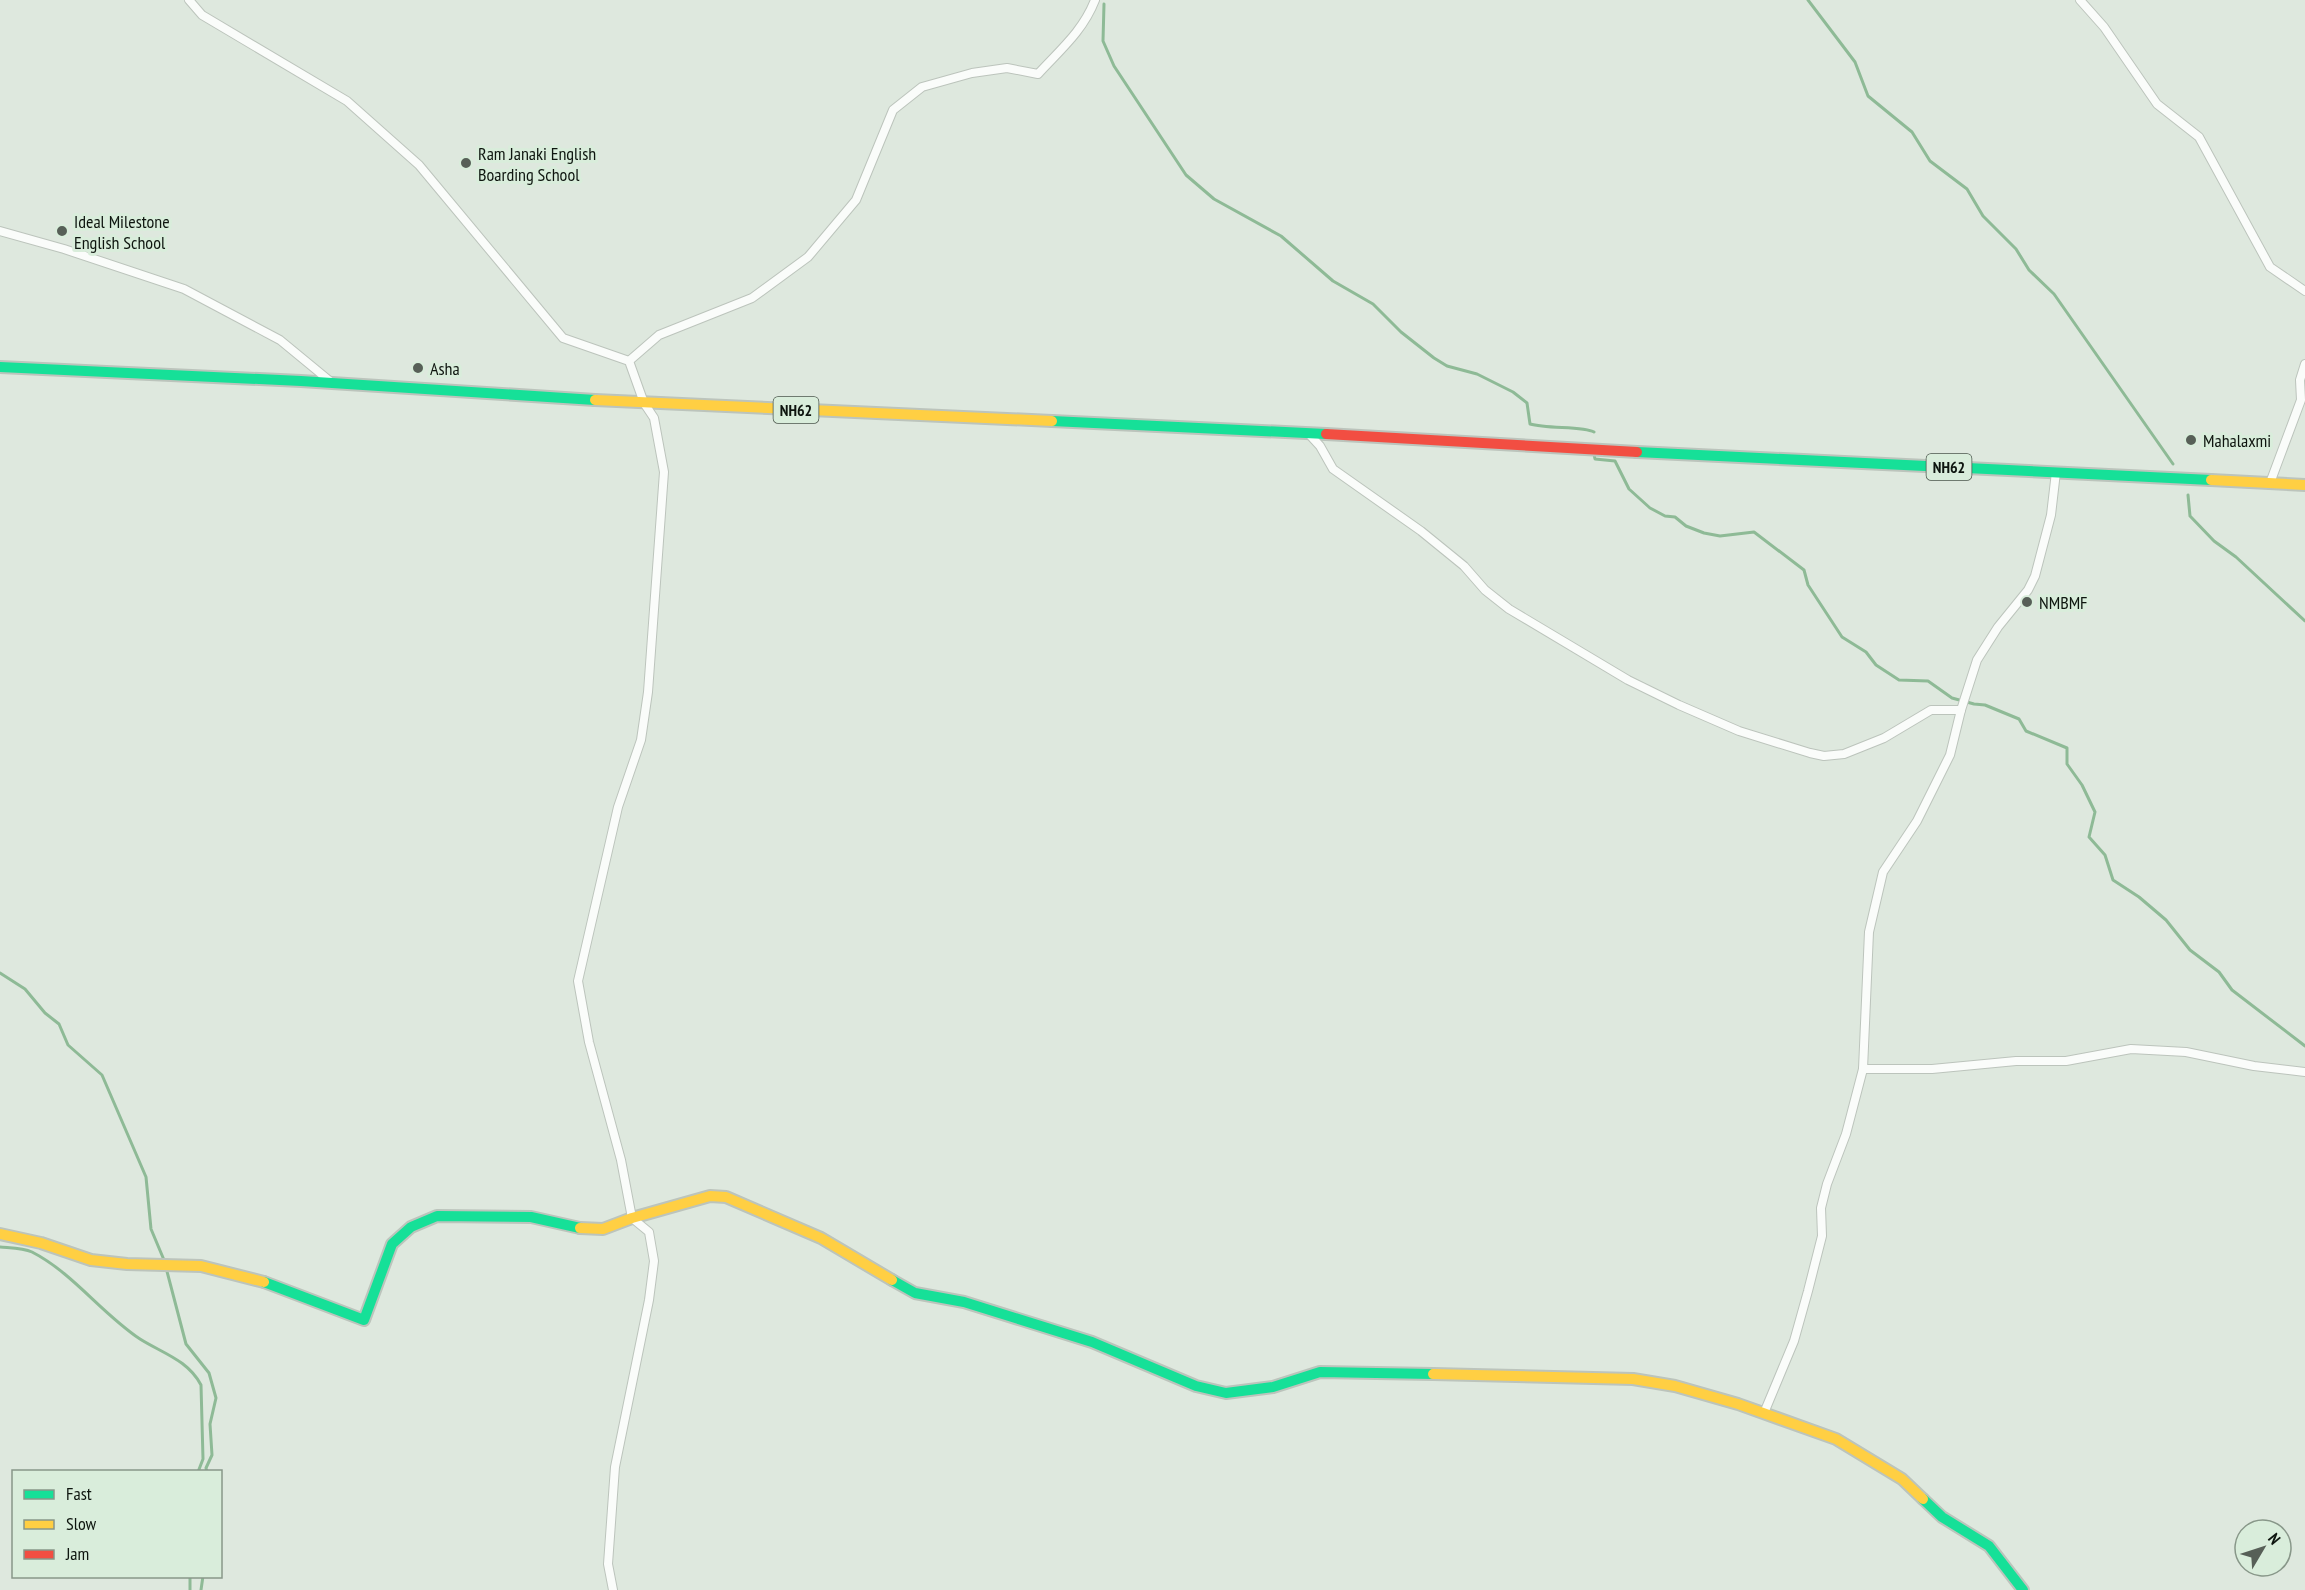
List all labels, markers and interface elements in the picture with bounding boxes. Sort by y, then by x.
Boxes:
place label: Ram Janaki English Boarding School [478,142,596,186]
marker: Ram Janaki English Boarding School [459,156,473,170]
place label: Ideal Milestone English School [74,210,170,254]
marker: Ideal Milestone English School [55,224,69,238]
place label: Asha [430,357,460,380]
marker: Asha [411,361,425,375]
road number: NH62 [774,397,818,423]
place label: Mahalaxmi [2203,429,2271,452]
marker: Mahalaxmi [2184,433,2198,447]
road number: NH62 [1926,454,1972,480]
place label: NMBMF [2039,591,2088,614]
marker: NMBMF [2020,595,2034,609]
legend [12,1470,222,1578]
text: Fast [66,1482,92,1505]
text: Slow [66,1512,97,1535]
north arrow [2233,1518,2293,1578]
text: N [2264,1529,2285,1548]
text: Jam [65,1542,89,1565]

